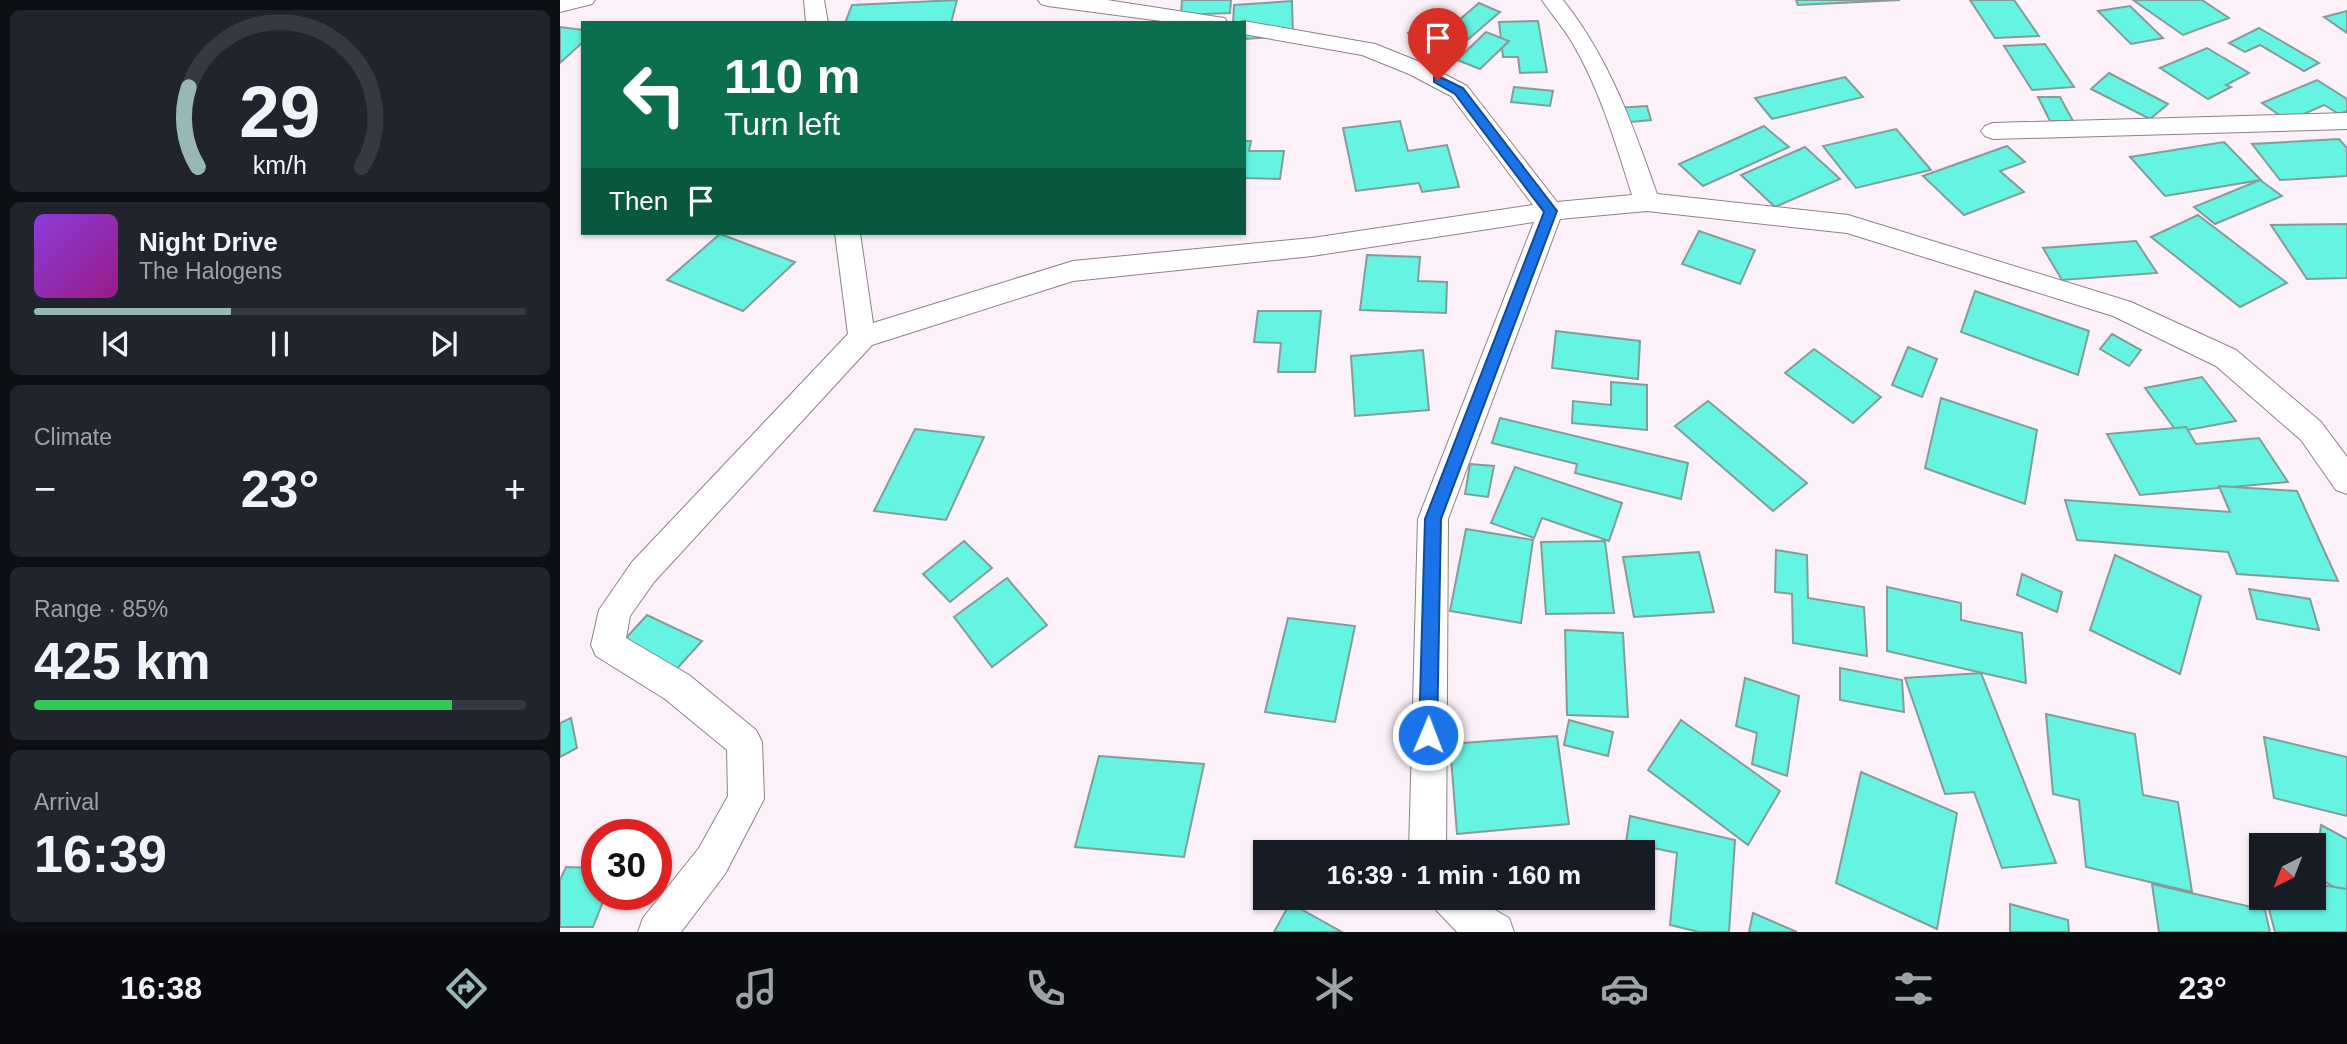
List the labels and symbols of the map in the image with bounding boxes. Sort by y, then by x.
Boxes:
pin [1408,8,1468,80]
position arrow [1391,698,1465,772]
speed limit sign: 30 [581,819,672,910]
north arrow [2249,833,2326,910]

